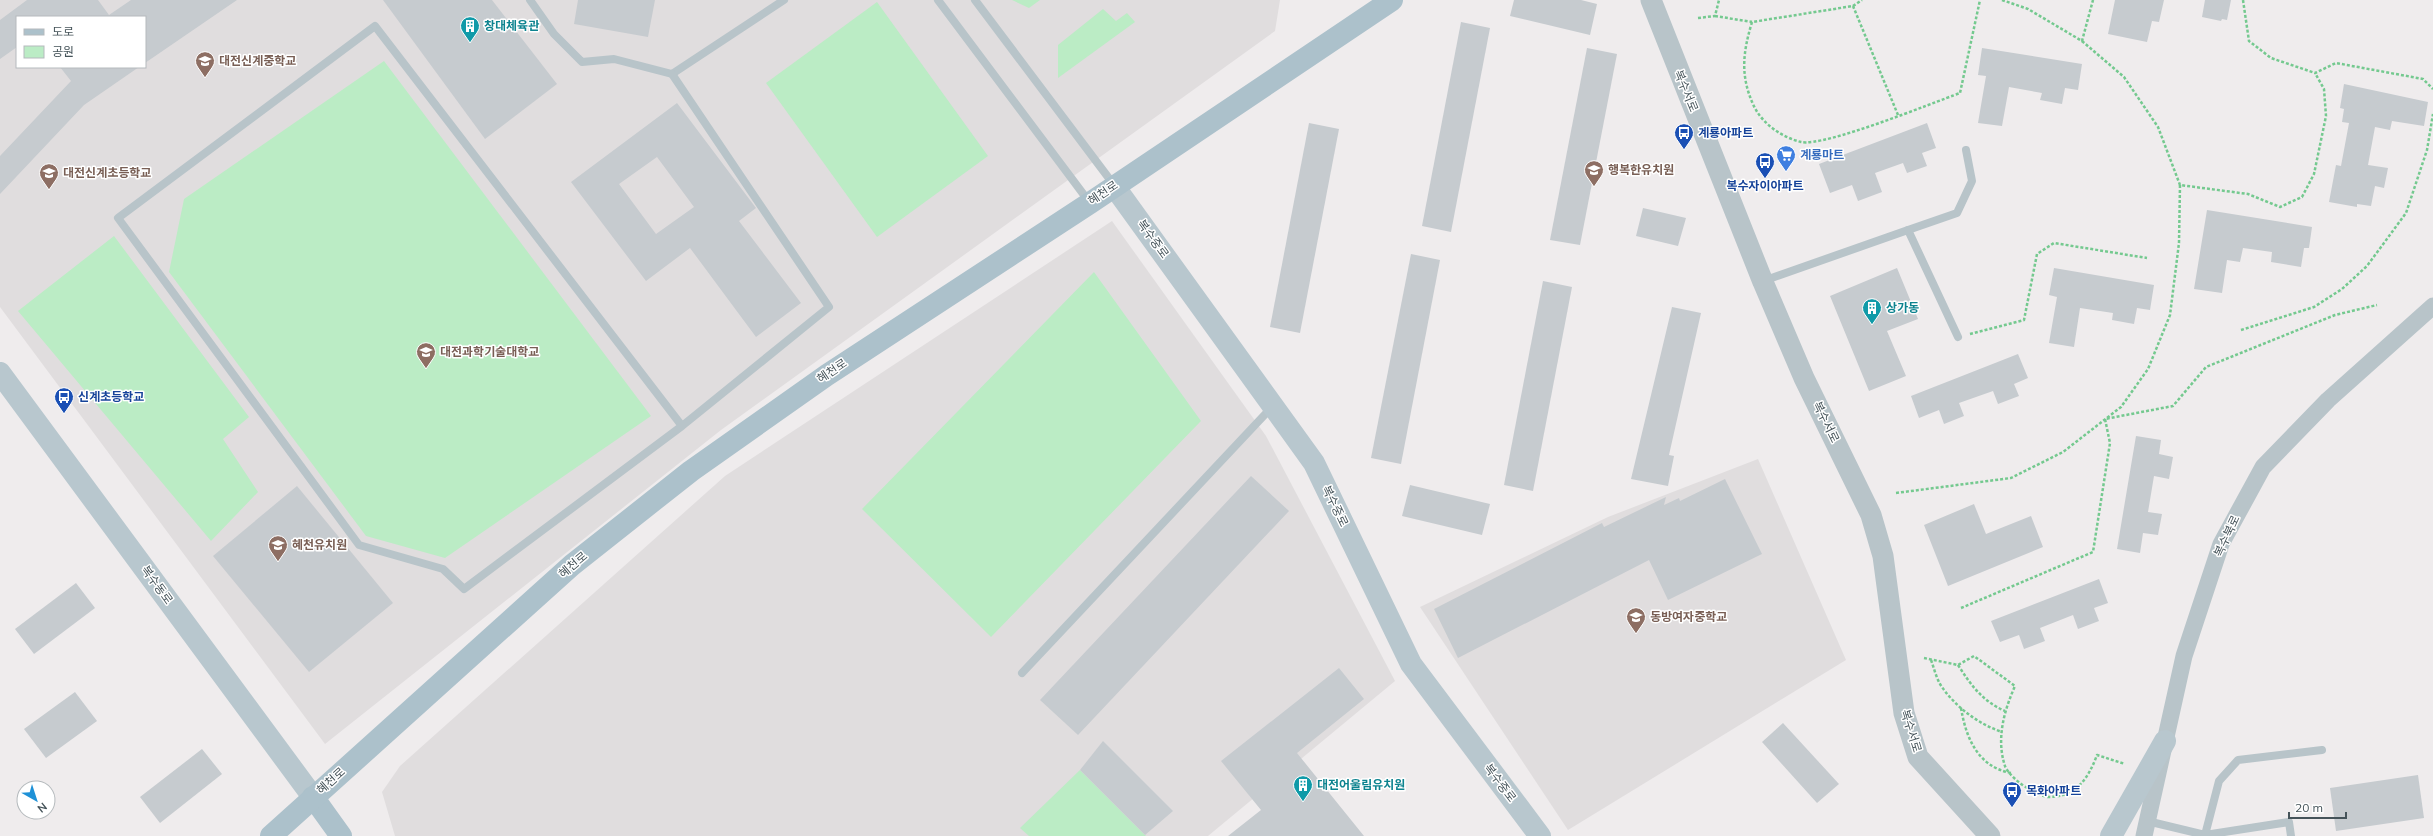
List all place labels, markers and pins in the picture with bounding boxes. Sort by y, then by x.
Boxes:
building icon: 창대체육관 [459,15,481,43]
place label: 창대체육관 [484,18,539,33]
school or university icon: 대전신계중학교 [194,50,216,78]
place label: 대전신계중학교 [219,53,296,68]
bus stop icon: 계룡아파트 [1673,122,1695,150]
place label: 계룡아파트 [1698,125,1753,140]
supermarket icon: 계룡마트 [1775,144,1797,172]
place label: 계룡마트 [1800,147,1844,162]
bus stop icon: 복수자이아파트 [1754,151,1776,179]
school or university icon: 행복한유치원 [1583,159,1605,187]
school or university icon: 대전신계초등학교 [38,162,60,190]
place label: 행복한유치원 [1608,162,1674,177]
place label: 대전신계초등학교 [63,165,151,180]
place label: 복수자이아파트 [1726,178,1804,193]
building icon: 상가동 [1861,297,1883,325]
place label: 상가동 [1886,300,1919,315]
school or university icon: 대전과학기술대학교 [415,341,437,369]
place label: 대전과학기술대학교 [440,344,539,359]
bus stop icon: 신계초등학교 [53,386,75,414]
place label: 신계초등학교 [78,389,144,404]
school or university icon: 혜천유치원 [267,534,289,562]
place label: 혜천유치원 [292,537,347,552]
school or university icon: 동방여자중학교 [1625,606,1647,634]
place label: 동방여자중학교 [1650,609,1727,624]
building icon: 대전어울림유치원 [1292,774,1314,802]
place label: 대전어울림유치원 [1317,777,1405,792]
bus stop icon: 목화아파트 [2001,780,2023,808]
place label: 목화아파트 [2026,783,2081,798]

